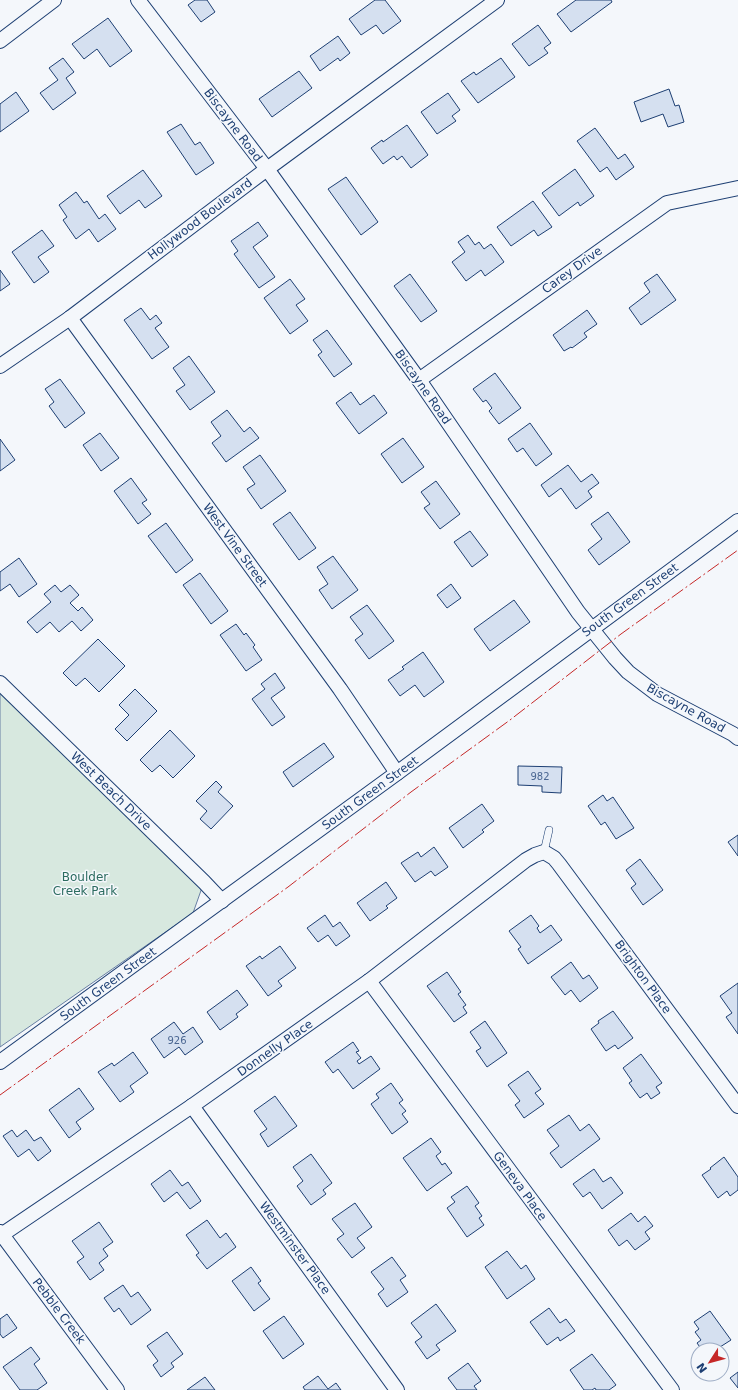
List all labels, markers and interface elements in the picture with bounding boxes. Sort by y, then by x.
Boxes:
street label: Biscayne Road [201,86,265,164]
street label: Hollywood Boulevard [145,175,255,263]
street label: Carey Drive [539,244,605,296]
street label: Biscayne Road [392,347,454,427]
street label: West Vine Street [200,500,270,590]
street label: South Green Street [579,560,681,640]
street label: Biscayne Road [644,681,728,735]
street label: West Beach Drive [68,749,154,833]
street label: South Green Street [319,753,421,833]
house number: 982 [530,771,550,782]
park label: Boulder Creek Park [53,870,117,898]
street label: Brighton Place [612,938,674,1016]
street label: South Green Street [57,944,159,1024]
street label: Donnelly Place [235,1017,315,1079]
house number: 926 [167,1035,187,1046]
street label: Geneva Place [490,1149,550,1223]
street label: Westminster Place [257,1199,333,1297]
street label: Pebble Creek [30,1275,88,1347]
north arrow [690,1342,730,1382]
text: N [694,1360,710,1375]

